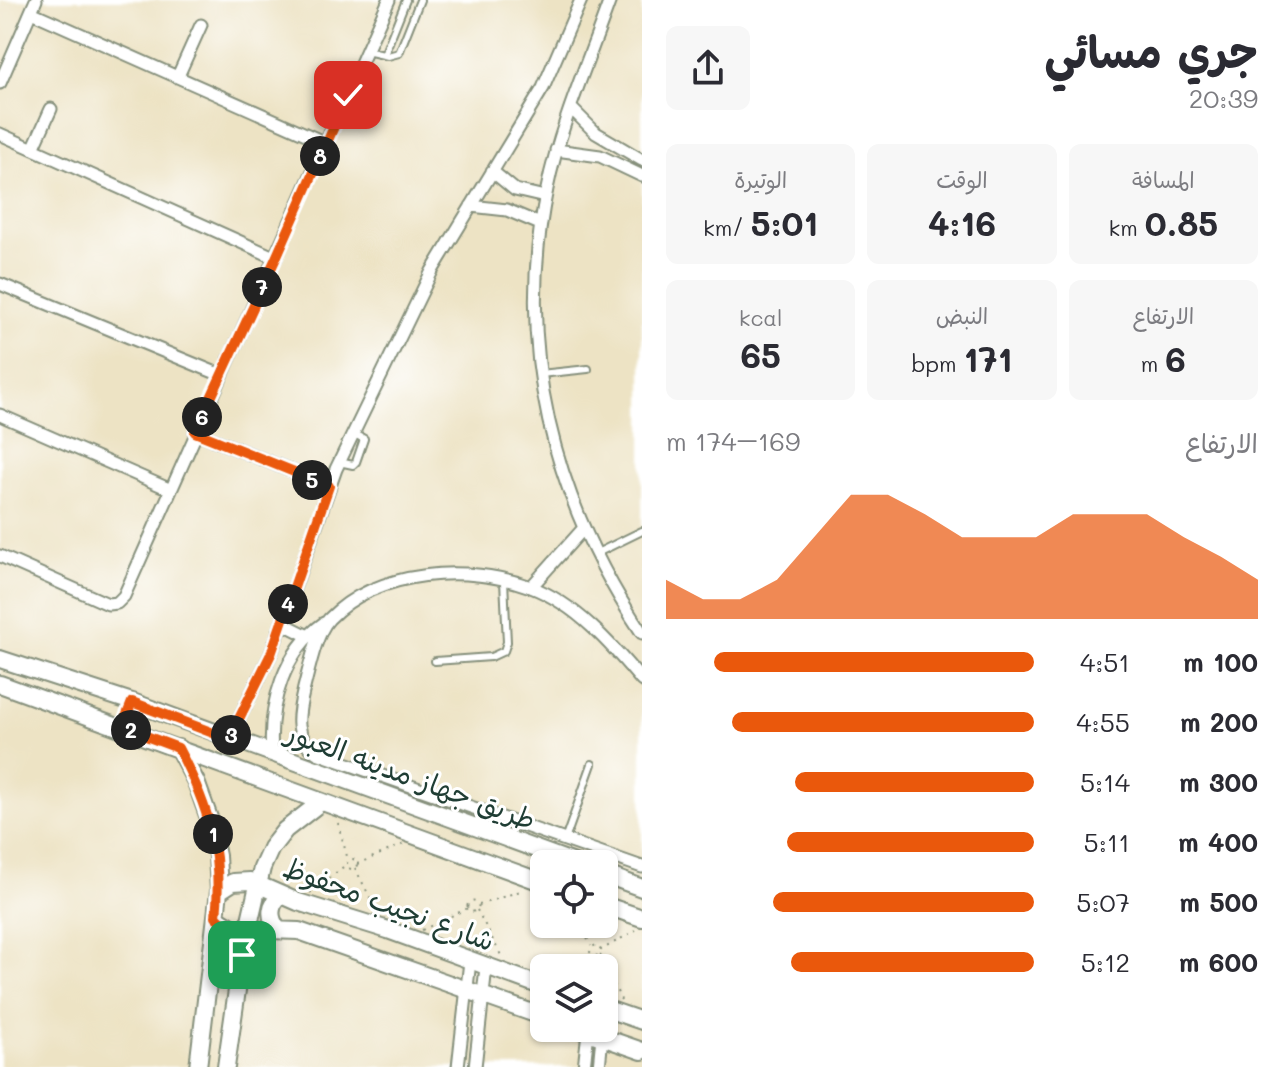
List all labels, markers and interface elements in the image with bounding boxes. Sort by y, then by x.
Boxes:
text: جري مسائي [1044,22,1258,79]
button: share [666,26,750,110]
pin [314,61,382,129]
icon: check [326,73,370,117]
text: 20:39 [1189,81,1258,115]
pin: 8 [300,136,340,176]
text: 8 [313,141,327,170]
text: الوتيرة [734,165,787,194]
text: الوقت [936,165,988,194]
text: المسافة [1132,165,1195,194]
text: 5:01 [751,200,818,245]
text: 4:16 [928,200,996,245]
text: 0.85 [1145,200,1218,245]
text: /km [703,213,751,242]
text: km [1109,213,1145,242]
pin: 7 [242,267,282,307]
text: 7 [256,272,268,301]
text: النبض [936,301,988,330]
text: الارتفاع [1132,301,1194,330]
text: kcal [739,303,783,332]
text: 65 [740,332,781,377]
text: 171 [964,336,1013,381]
text: 6 [1165,336,1186,381]
text: bpm [911,349,964,378]
text: m [1141,349,1165,378]
pin: 6 [182,397,222,437]
text: 6 [195,402,209,431]
text: 169–174 m [666,424,800,458]
text: الارتفاع [1185,426,1258,460]
pin: 5 [292,460,332,500]
text: 5 [306,465,318,494]
pin: 4 [268,584,308,624]
text: 4 [281,589,295,618]
text: 4:51 [1080,645,1130,679]
text: 100 m [1183,645,1258,679]
text: 4:55 [1076,705,1130,739]
text: 200 m [1180,705,1258,739]
pin: 2 [111,710,151,750]
street label: طريق جهاز مدينه العبور [279,713,541,838]
text: 2 [125,715,137,744]
pin: 3 [211,715,251,755]
text: 3 [224,720,238,749]
text: 5:14 [1080,765,1130,799]
text: 300 m [1179,765,1258,799]
pin: 1 [193,814,233,854]
text: 1 [208,819,218,848]
text: 5:11 [1084,825,1130,859]
text: 400 m [1178,825,1258,859]
street label: شارع نجيب محفوظ [278,848,500,961]
map controls [530,850,618,1042]
button: locate [530,850,618,938]
text: 5:07 [1076,885,1130,919]
text: 500 m [1179,885,1258,919]
pin [208,921,276,989]
icon: arrive [220,933,264,977]
text: 5:12 [1081,945,1130,979]
text: 600 m [1179,945,1258,979]
button: layers [530,954,618,1042]

